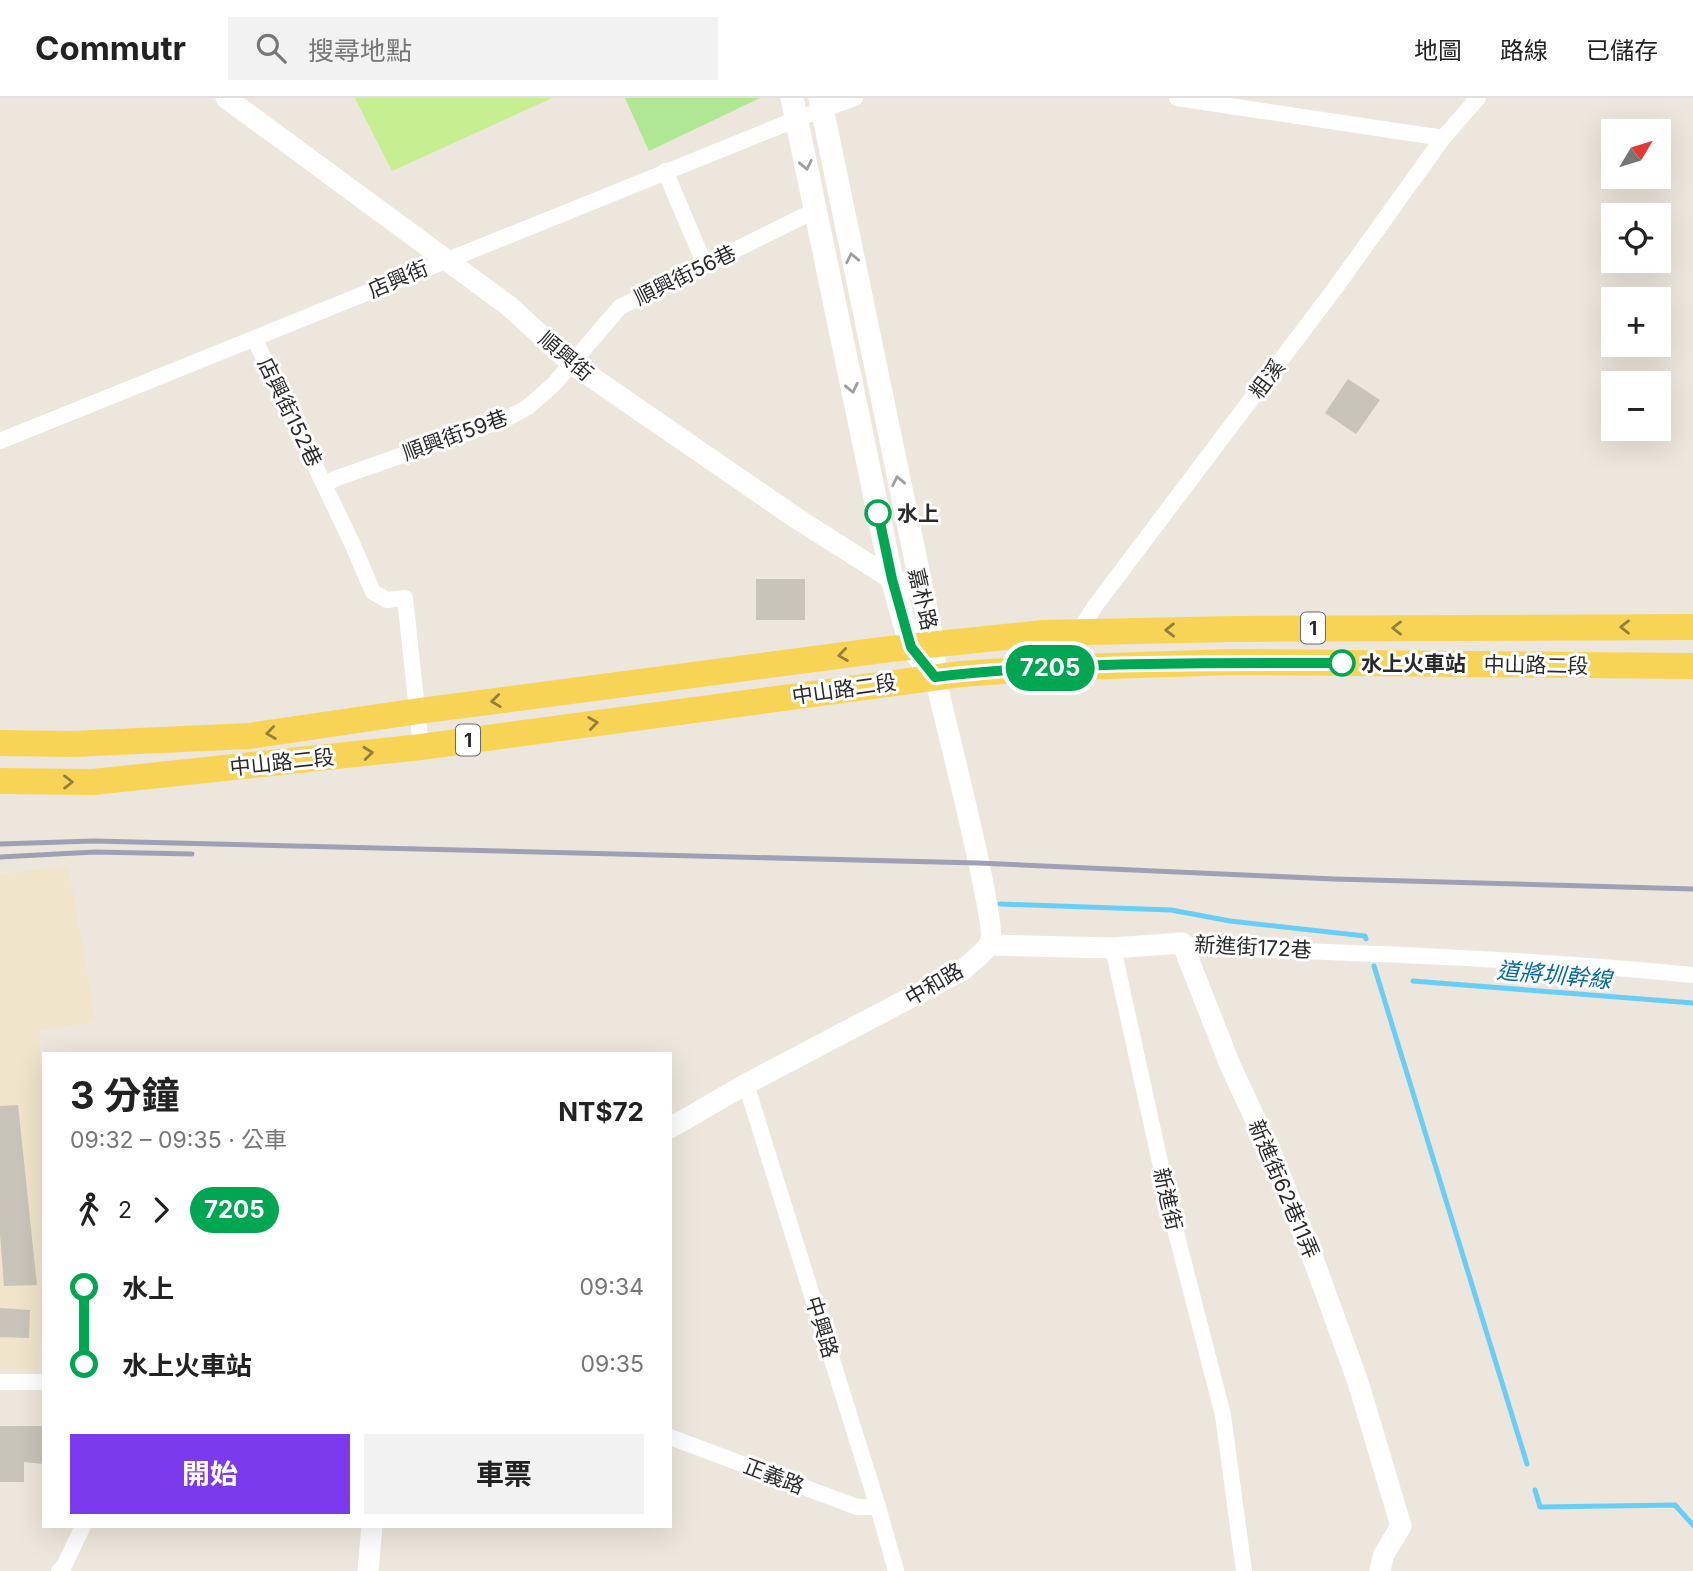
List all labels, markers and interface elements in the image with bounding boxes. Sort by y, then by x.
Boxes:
search box [228,17,718,80]
text: Commutr [35,28,186,68]
icon: search [252,29,290,67]
text: 搜尋地點 [308,35,412,66]
text: 地圖 [1414,36,1462,65]
text: 路線 [1500,36,1548,65]
text: 已儲存 [1586,36,1658,65]
north arrow [1601,119,1671,189]
map controls [1601,119,1671,441]
one-way arrow [798,159,813,171]
button: locate [1601,203,1671,273]
street label: 順興街56巷 [630,240,740,310]
one-way arrow [846,252,861,264]
street label: 店興街 [364,255,432,303]
button: + [1601,287,1671,357]
street label: 順興街 [534,326,598,386]
street label: 店興街152巷 [253,353,327,471]
street label: 粗溪 [1244,355,1290,403]
button: − [1601,371,1671,441]
one-way arrow [844,382,859,394]
street label: 順興街59巷 [399,404,511,466]
one-way arrow [892,475,907,487]
marker: 水上 [865,500,891,526]
place label: 水上 [897,501,939,526]
street label: 嘉朴路 [904,565,942,633]
road number: 1 [1301,612,1325,643]
one-way arrow [1619,619,1630,635]
one-way arrow [1392,620,1402,636]
one-way arrow [1164,622,1175,637]
line badge: 7205 [1001,645,1099,691]
one-way arrow [837,647,849,662]
marker: 水上火車站 [1329,650,1355,676]
place label: 水上火車站 [1361,651,1466,676]
street label: 中山路二段 [1483,652,1589,678]
text: 7205 [1020,653,1080,682]
street label: 中山路二段 [790,669,898,709]
one-way arrow [490,693,502,708]
one-way arrow [587,715,599,730]
road number: 1 [456,724,480,755]
one-way arrow [265,725,277,740]
street label: 中山路二段 [228,744,336,780]
one-way arrow [362,745,374,760]
one-way arrow [63,774,74,789]
street label: 新進街172巷 [1194,931,1312,963]
water label: 道將圳幹線 [1495,956,1615,994]
street label: 中和路 [900,957,968,1011]
text: 3 分鐘 [70,1072,180,1118]
text: NT$72 [558,1096,644,1127]
street label: 新進街62巷11弄 [1244,1116,1324,1262]
text: 09:32 – 09:35 · 公車 [70,1126,287,1154]
street label: 新進街 [1149,1165,1187,1233]
icon: walk [70,1191,108,1229]
icon: forward [142,1191,180,1229]
text: 7205 [204,1195,265,1224]
text: 2 [118,1196,132,1224]
text: 水上 [122,1273,174,1304]
text: 09:34 [580,1273,644,1301]
street label: 中興路 [801,1293,843,1361]
text: 水上火車站 [122,1350,252,1381]
text: 09:35 [580,1350,644,1378]
button: 開始 [70,1434,350,1514]
button: 車票 [364,1434,644,1514]
street label: 正義路 [740,1453,808,1499]

